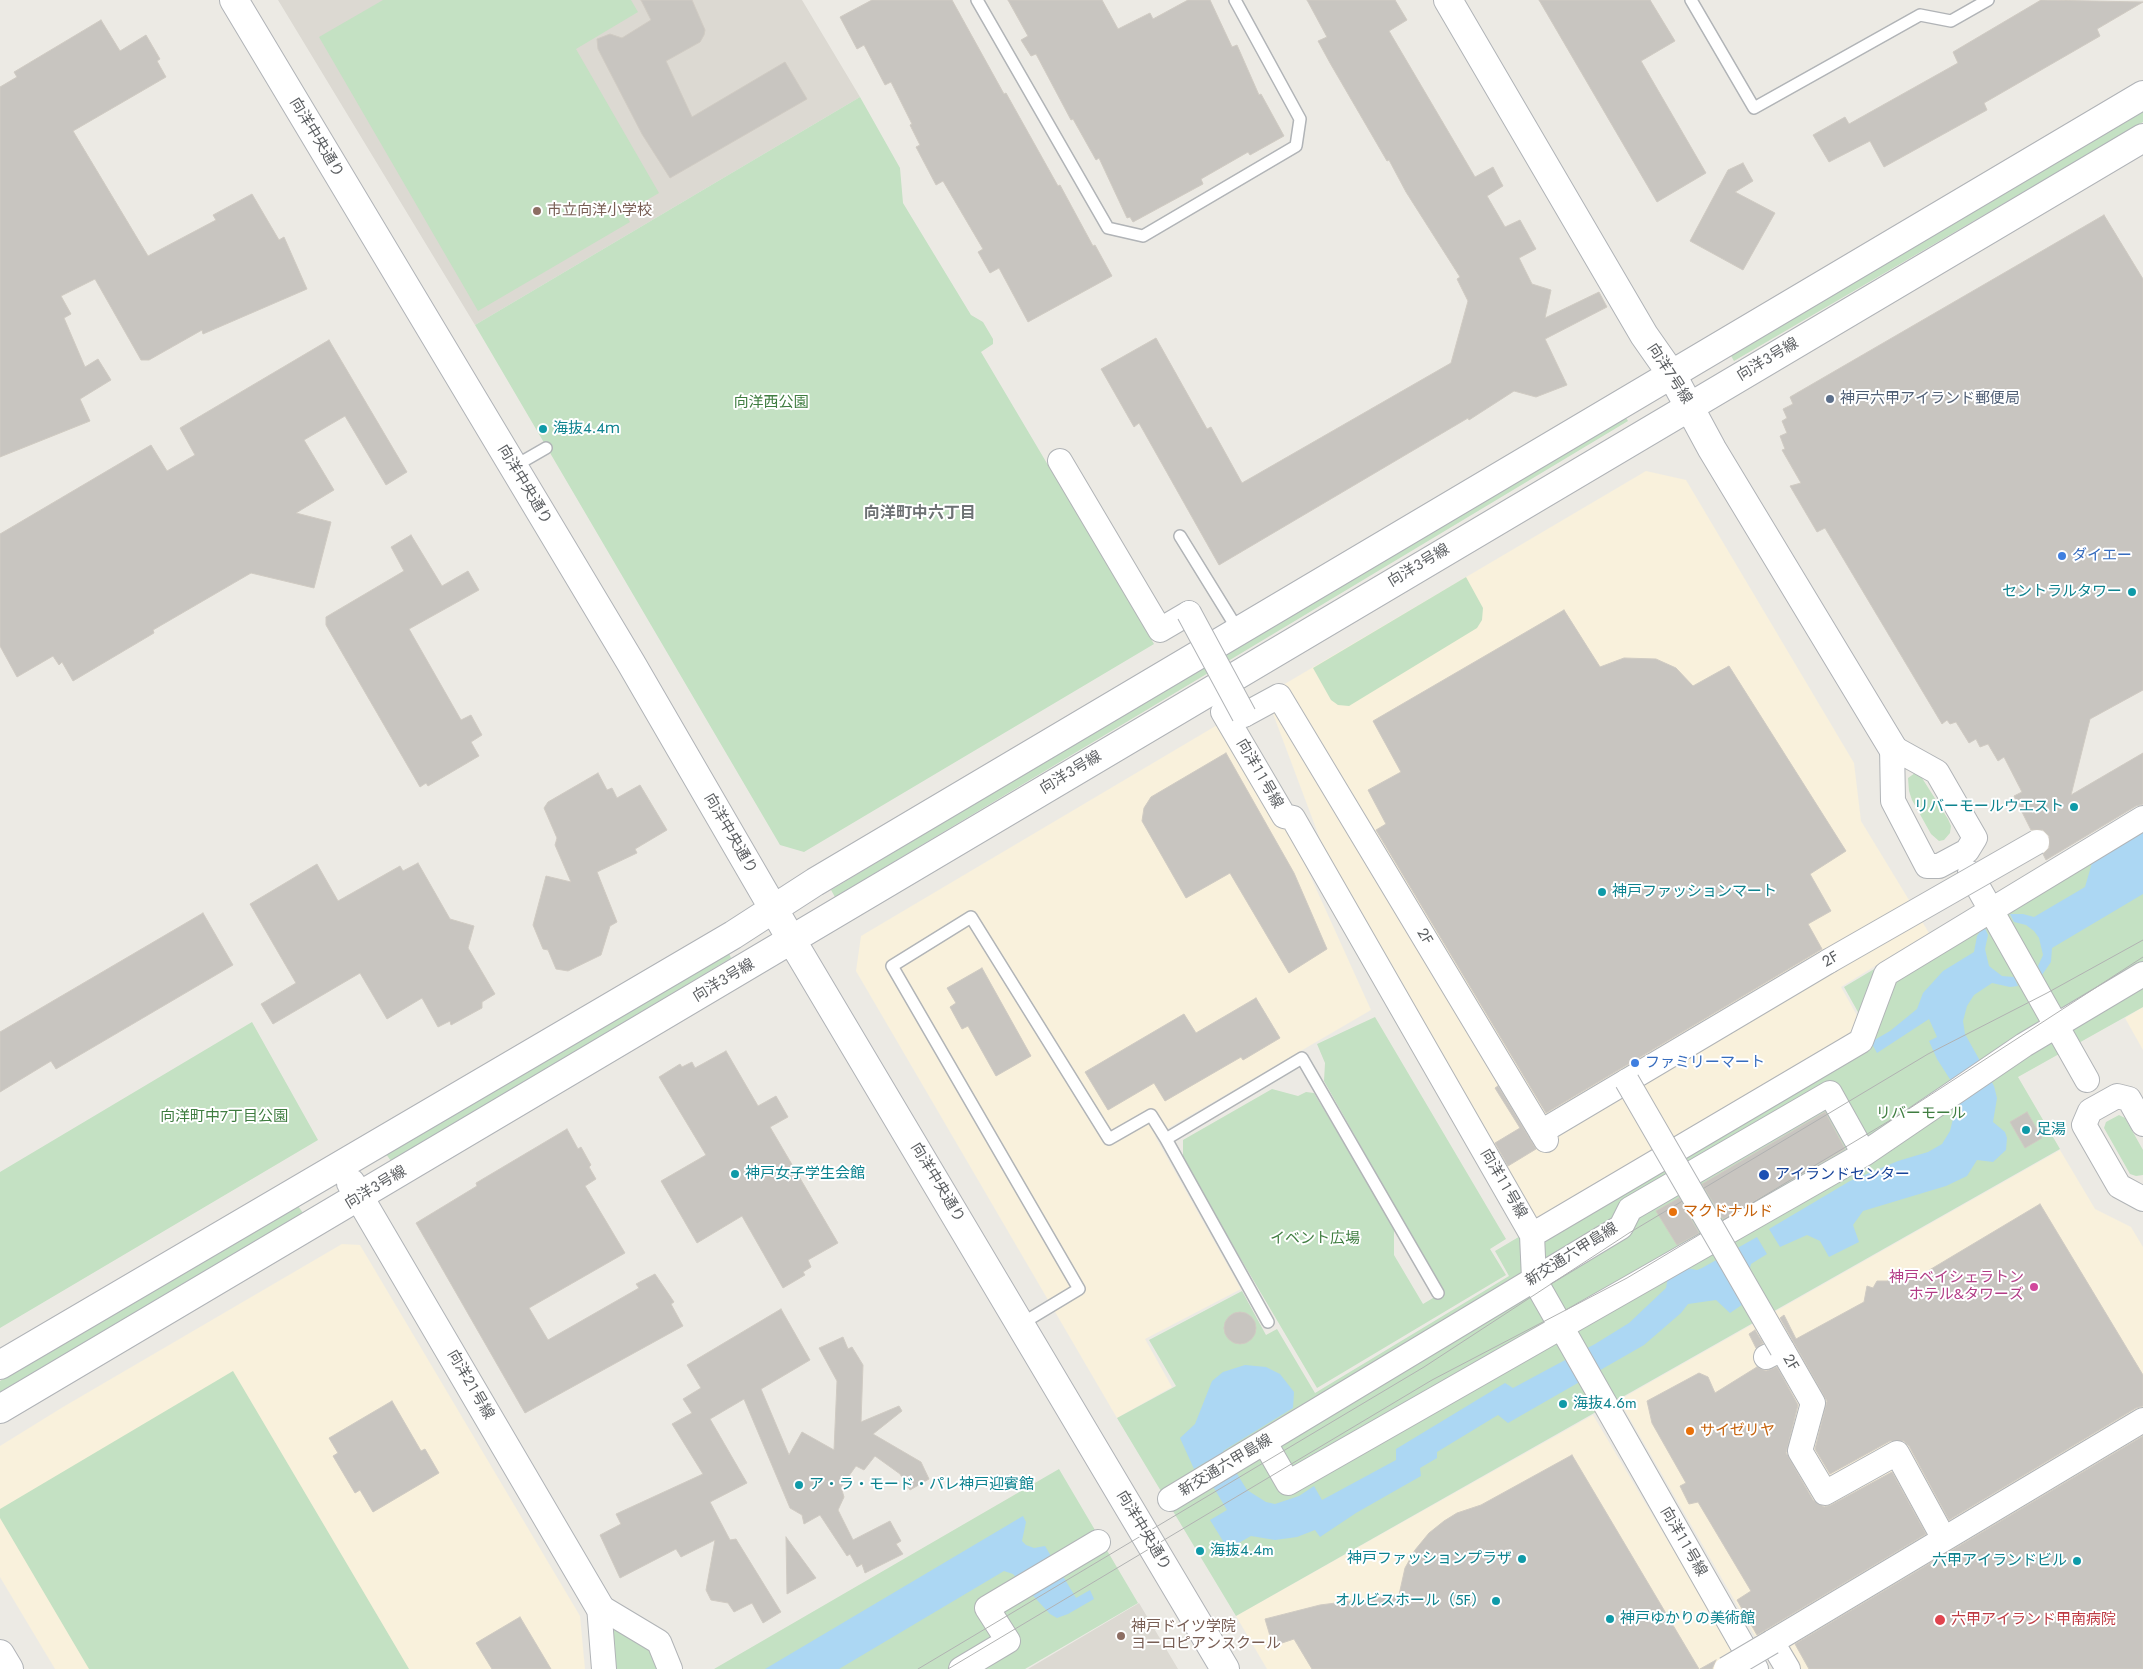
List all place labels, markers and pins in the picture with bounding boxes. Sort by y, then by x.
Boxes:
place label: 市立向洋小学校 [547,202,652,220]
marker: 市立向洋小学校 [531,205,543,217]
place label: 神戸六甲アイランド郵便局 [1840,390,2020,408]
marker: 神戸六甲アイランド郵便局 [1824,393,1836,405]
place label: 海抜4.4ｍ [553,420,620,438]
marker: 海抜4.4ｍ [537,423,549,435]
place label: ダイエー [2072,547,2132,565]
marker: ダイエー [2056,550,2068,562]
place label: セントラルタワー [2002,583,2122,601]
marker: セントラルタワー [2126,586,2138,598]
place label: リバーモールウエスト [1914,798,2064,816]
marker: リバーモールウエスト [2068,801,2080,813]
place label: 神戸ファッションマート [1612,883,1777,901]
marker: 神戸ファッションマート [1596,886,1608,898]
place label: ファミリーマート [1645,1054,1765,1072]
marker: ファミリーマート [1629,1057,1641,1069]
place label: 足湯 [2036,1121,2066,1139]
marker: 足湯 [2020,1124,2032,1136]
place label: 神戸女子学生会館 [745,1165,865,1183]
place label: アイランドセンター [1775,1166,1910,1184]
marker: 神戸女子学生会館 [729,1168,741,1180]
marker: アイランドセンター [1757,1168,1771,1182]
place label: マクドナルド [1683,1203,1773,1221]
marker: マクドナルド [1667,1206,1679,1218]
place label: 神戸ベイシェラトン ホテル&タワーズ [1889,1269,2024,1304]
marker: 神戸ベイシェラトン ホテル&タワーズ [2028,1281,2040,1293]
place label: 海抜4.6m [1573,1395,1637,1413]
marker: 海抜4.6m [1557,1398,1569,1410]
place label: サイゼリヤ [1700,1422,1775,1440]
marker: サイゼリヤ [1684,1425,1696,1437]
place label: ア・ラ・モード・パレ神戸迎賓館 [809,1476,1034,1494]
marker: ア・ラ・モード・パレ神戸迎賓館 [793,1479,805,1491]
place label: 海抜4.4m [1210,1542,1274,1560]
marker: 海抜4.4m [1194,1545,1206,1557]
place label: 神戸ファッションプラザ [1347,1550,1512,1568]
place label: 六甲アイランドビル [1932,1552,2067,1570]
marker: 神戸ファッションプラザ [1516,1553,1528,1565]
marker: 六甲アイランドビル [2071,1555,2083,1567]
place label: オルビスホール（5F） [1335,1592,1486,1610]
marker: オルビスホール（5F） [1490,1595,1502,1607]
place label: 神戸ゆかりの美術館 [1620,1610,1755,1628]
place label: 六甲アイランド甲南病院 [1951,1611,2116,1629]
marker: 神戸ゆかりの美術館 [1604,1613,1616,1625]
marker: 六甲アイランド甲南病院 [1933,1613,1947,1627]
place label: 神戸ドイツ学院 ヨーロピアンスクール [1131,1618,1281,1653]
marker: 神戸ドイツ学院 ヨーロピアンスクール [1115,1630,1127,1642]

